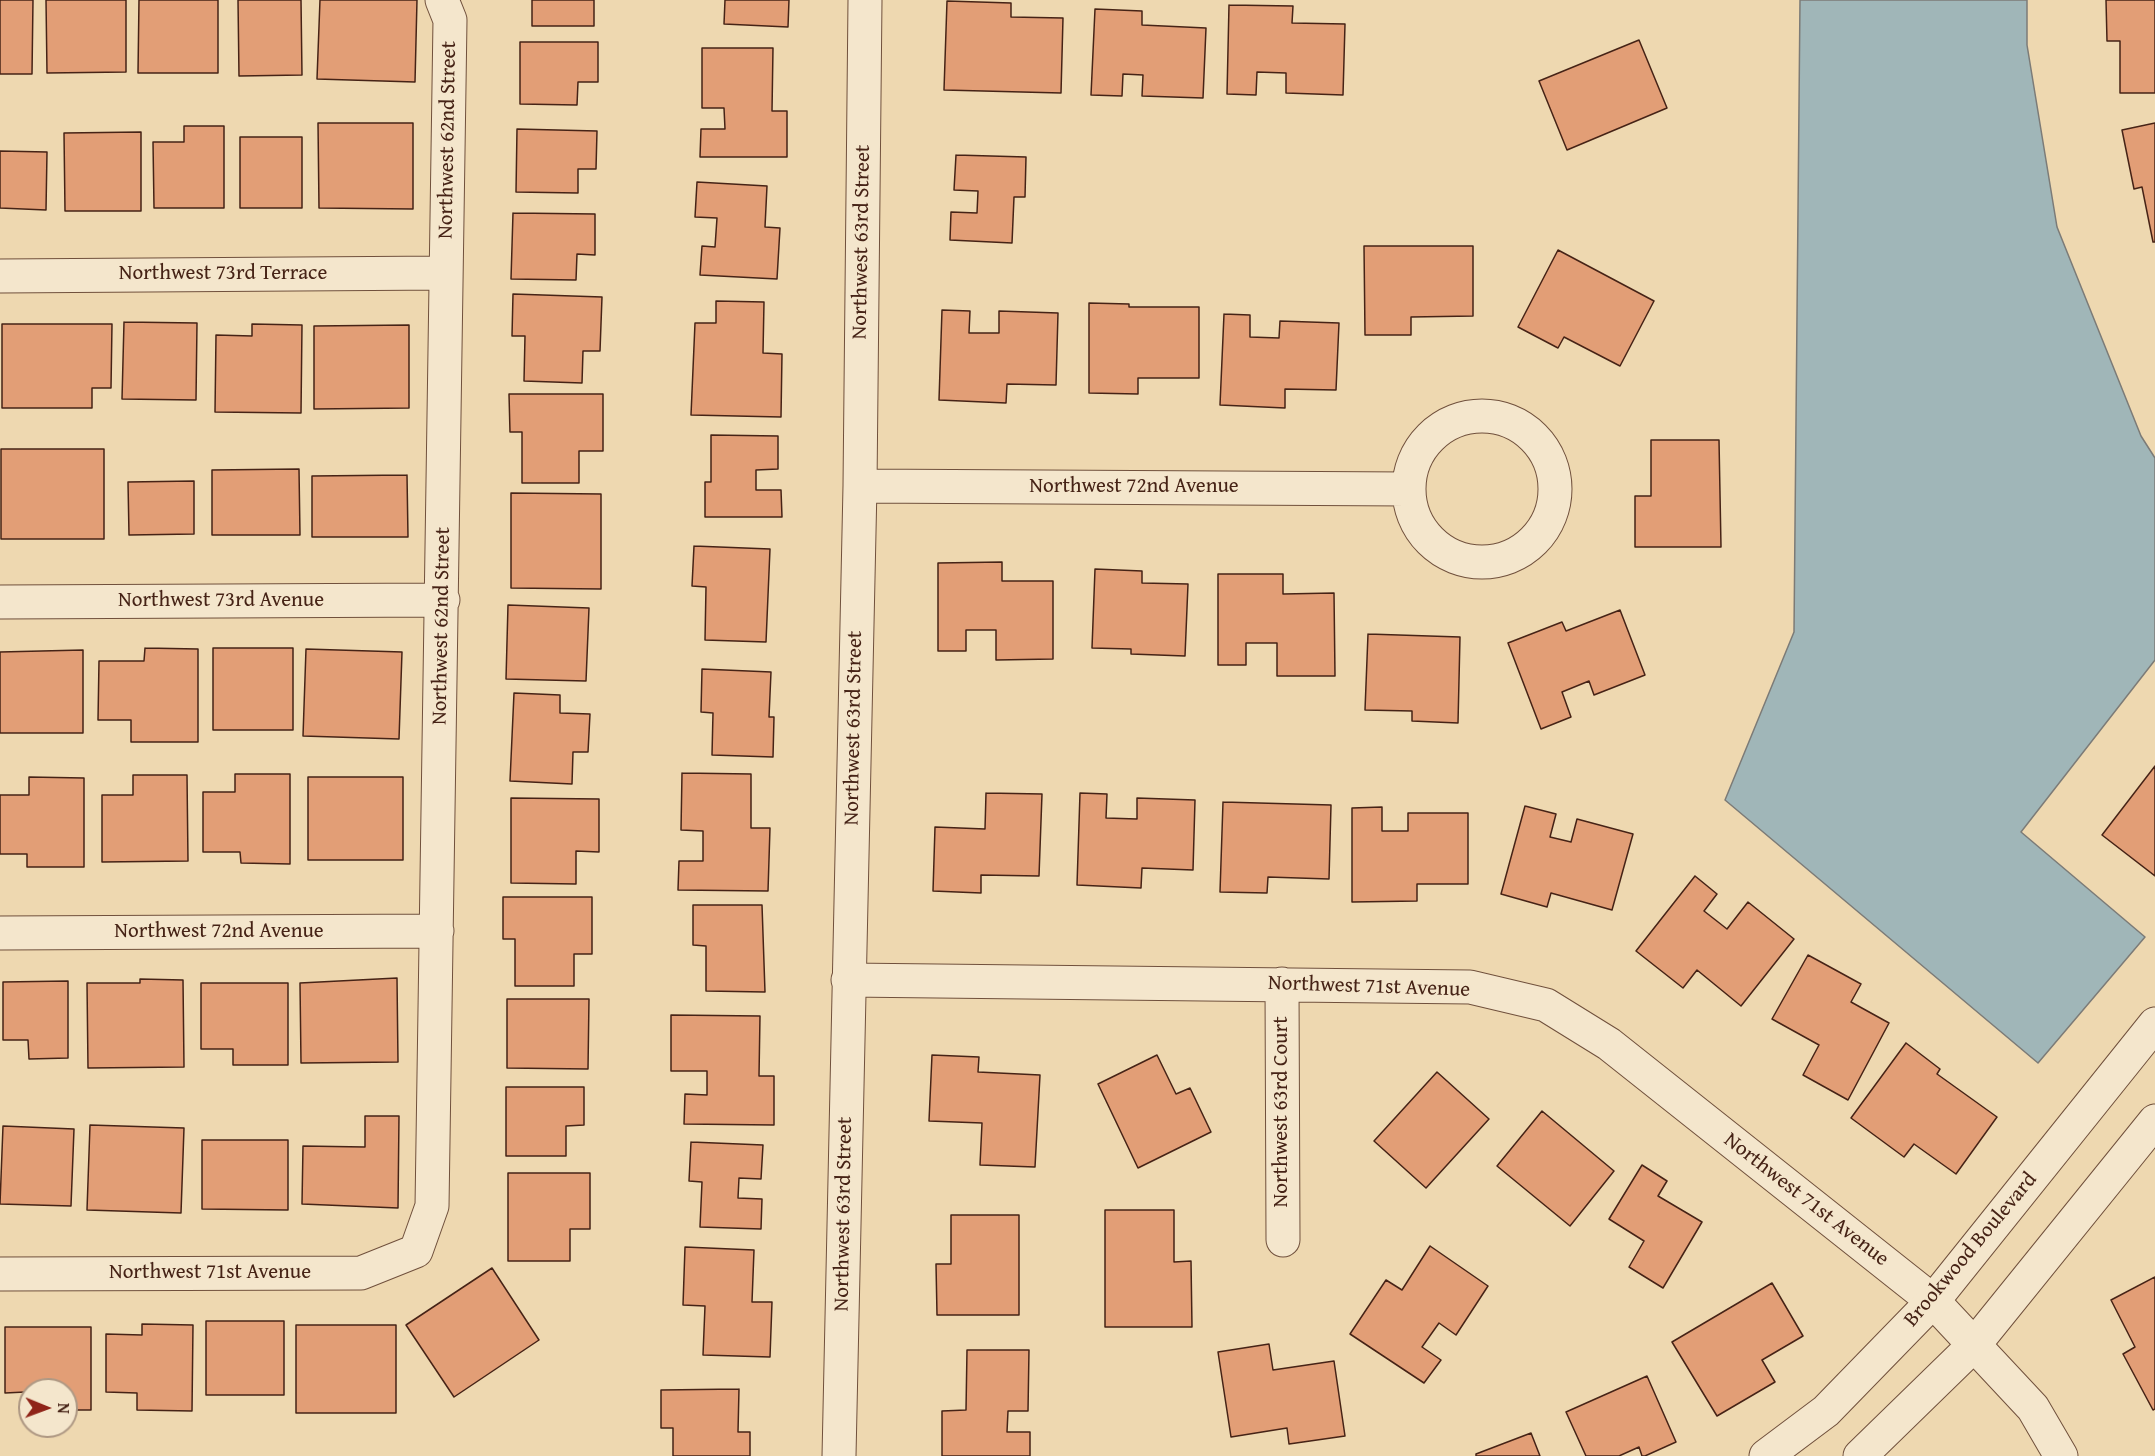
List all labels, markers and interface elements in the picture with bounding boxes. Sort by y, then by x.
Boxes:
street label: Northwest 62nd Street [434,41,462,239]
street label: Northwest 63rd Street [848,144,876,340]
street label: Northwest 73rd Terrace [119,261,327,287]
street label: Northwest 72nd Avenue [1029,474,1239,500]
street label: Northwest 62nd Street [428,527,456,725]
street label: Northwest 73rd Avenue [118,588,324,614]
street label: Northwest 63rd Street [840,630,868,826]
street label: Northwest 72nd Avenue [114,919,324,945]
street label: Northwest 71st Avenue [1268,971,1470,1003]
street label: Northwest 63rd Court [1269,1016,1295,1208]
street label: Northwest 63rd Street [830,1116,858,1312]
street label: Northwest 71st Avenue [1719,1128,1893,1272]
street label: Brookwood Boulevard [1899,1168,2043,1332]
street label: Northwest 71st Avenue [109,1260,311,1286]
north arrow [18,1378,78,1438]
text: N [52,1403,76,1414]

